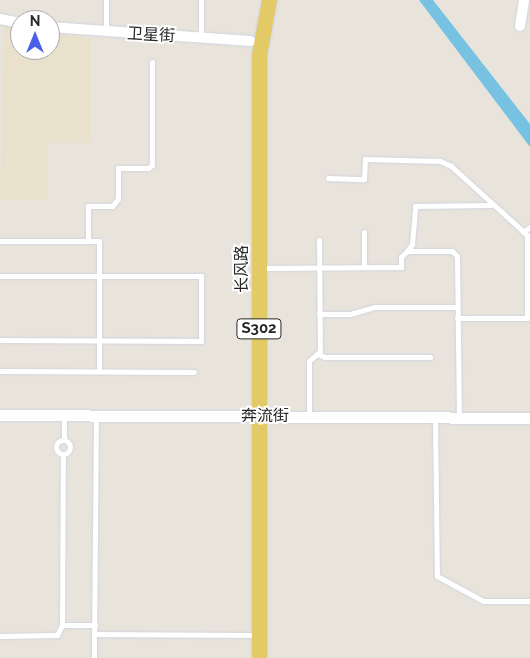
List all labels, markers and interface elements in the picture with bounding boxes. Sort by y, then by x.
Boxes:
north arrow [10,10,60,60]
text: N [30,13,40,29]
street label: 卫星街 [127,24,175,46]
street label: 长风路 [232,245,252,293]
road number: S302 [235,316,283,342]
street label: 奔流街 [241,406,289,426]

